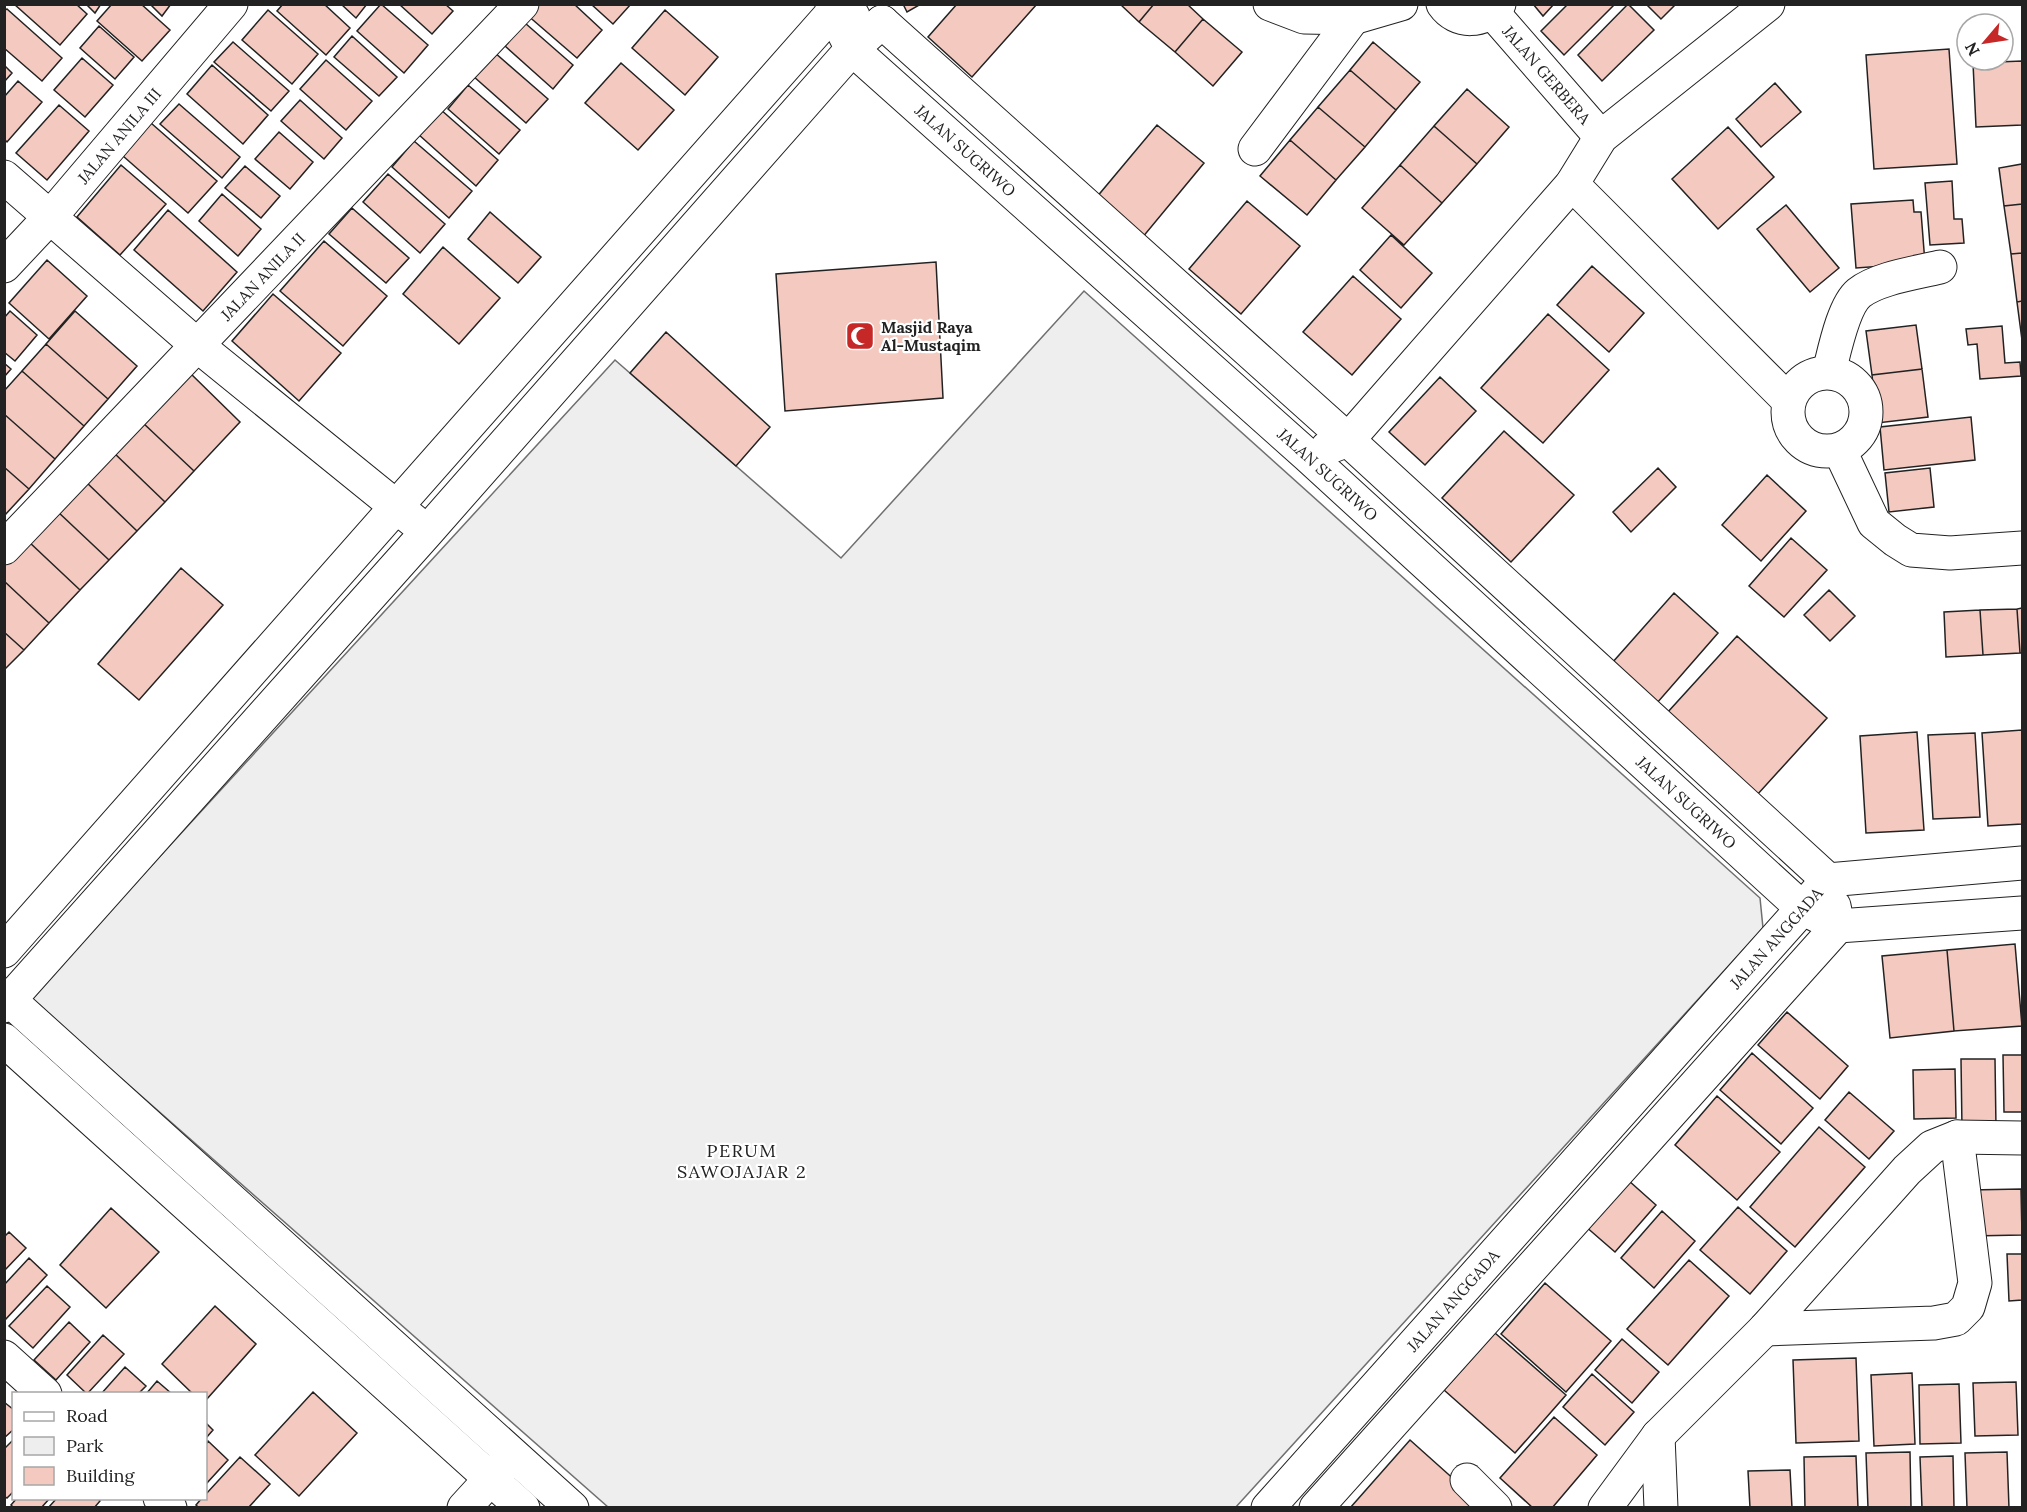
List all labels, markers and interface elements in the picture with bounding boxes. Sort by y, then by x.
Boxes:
north arrow [1955,12,2015,72]
street label: JALAN GERBERA [1498,21,1596,129]
text: N [1960,39,1984,60]
street label: JALAN ANILA III [72,84,165,188]
street label: JALAN SUGRIWO [910,100,1020,201]
street label: JALAN ANILA II [215,228,309,325]
place label: Masjid Raya Al-Mustaqim [881,317,981,355]
mosque icon: Masjid Raya Al-Mustaqim [844,320,876,352]
street label: JALAN SUGRIWO [1273,423,1382,525]
street label: JALAN SUGRIWO [1632,751,1741,853]
street label: JALAN ANGGADA [1725,882,1827,994]
district label: PERUM SAWOJAJAR 2 [677,1139,807,1183]
street label: JALAN ANGGADA [1402,1245,1504,1356]
legend [12,1392,207,1500]
text: Road [66,1404,108,1427]
text: Park [66,1434,104,1457]
text: Building [66,1464,136,1487]

